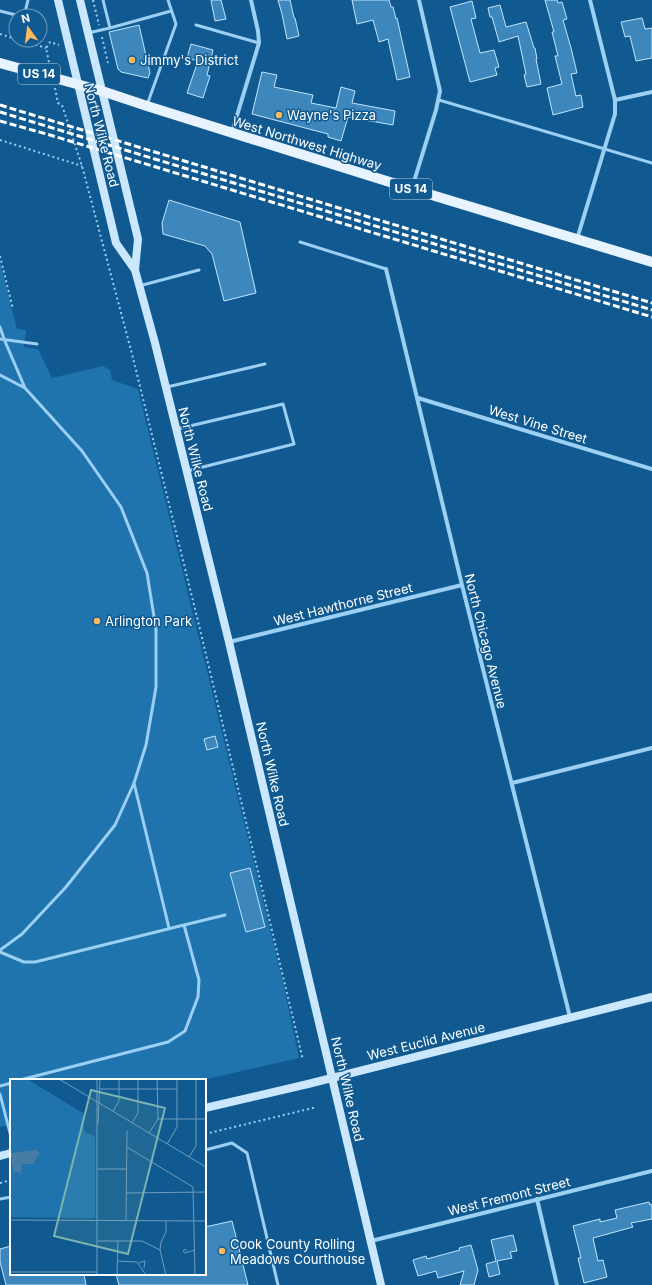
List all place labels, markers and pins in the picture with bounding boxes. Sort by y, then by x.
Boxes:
place label: Jimmy's District [140,52,238,68]
marker: Jimmy's District [127,55,137,65]
place label: Wayne's Pizza [287,107,376,123]
marker: Wayne's Pizza [274,110,284,120]
place label: Arlington Park [105,613,192,629]
marker: Arlington Park [92,616,102,626]
place label: Cook County Rolling Meadows Courthouse [230,1236,365,1267]
marker: Cook County Rolling Meadows Courthouse [217,1246,227,1256]

